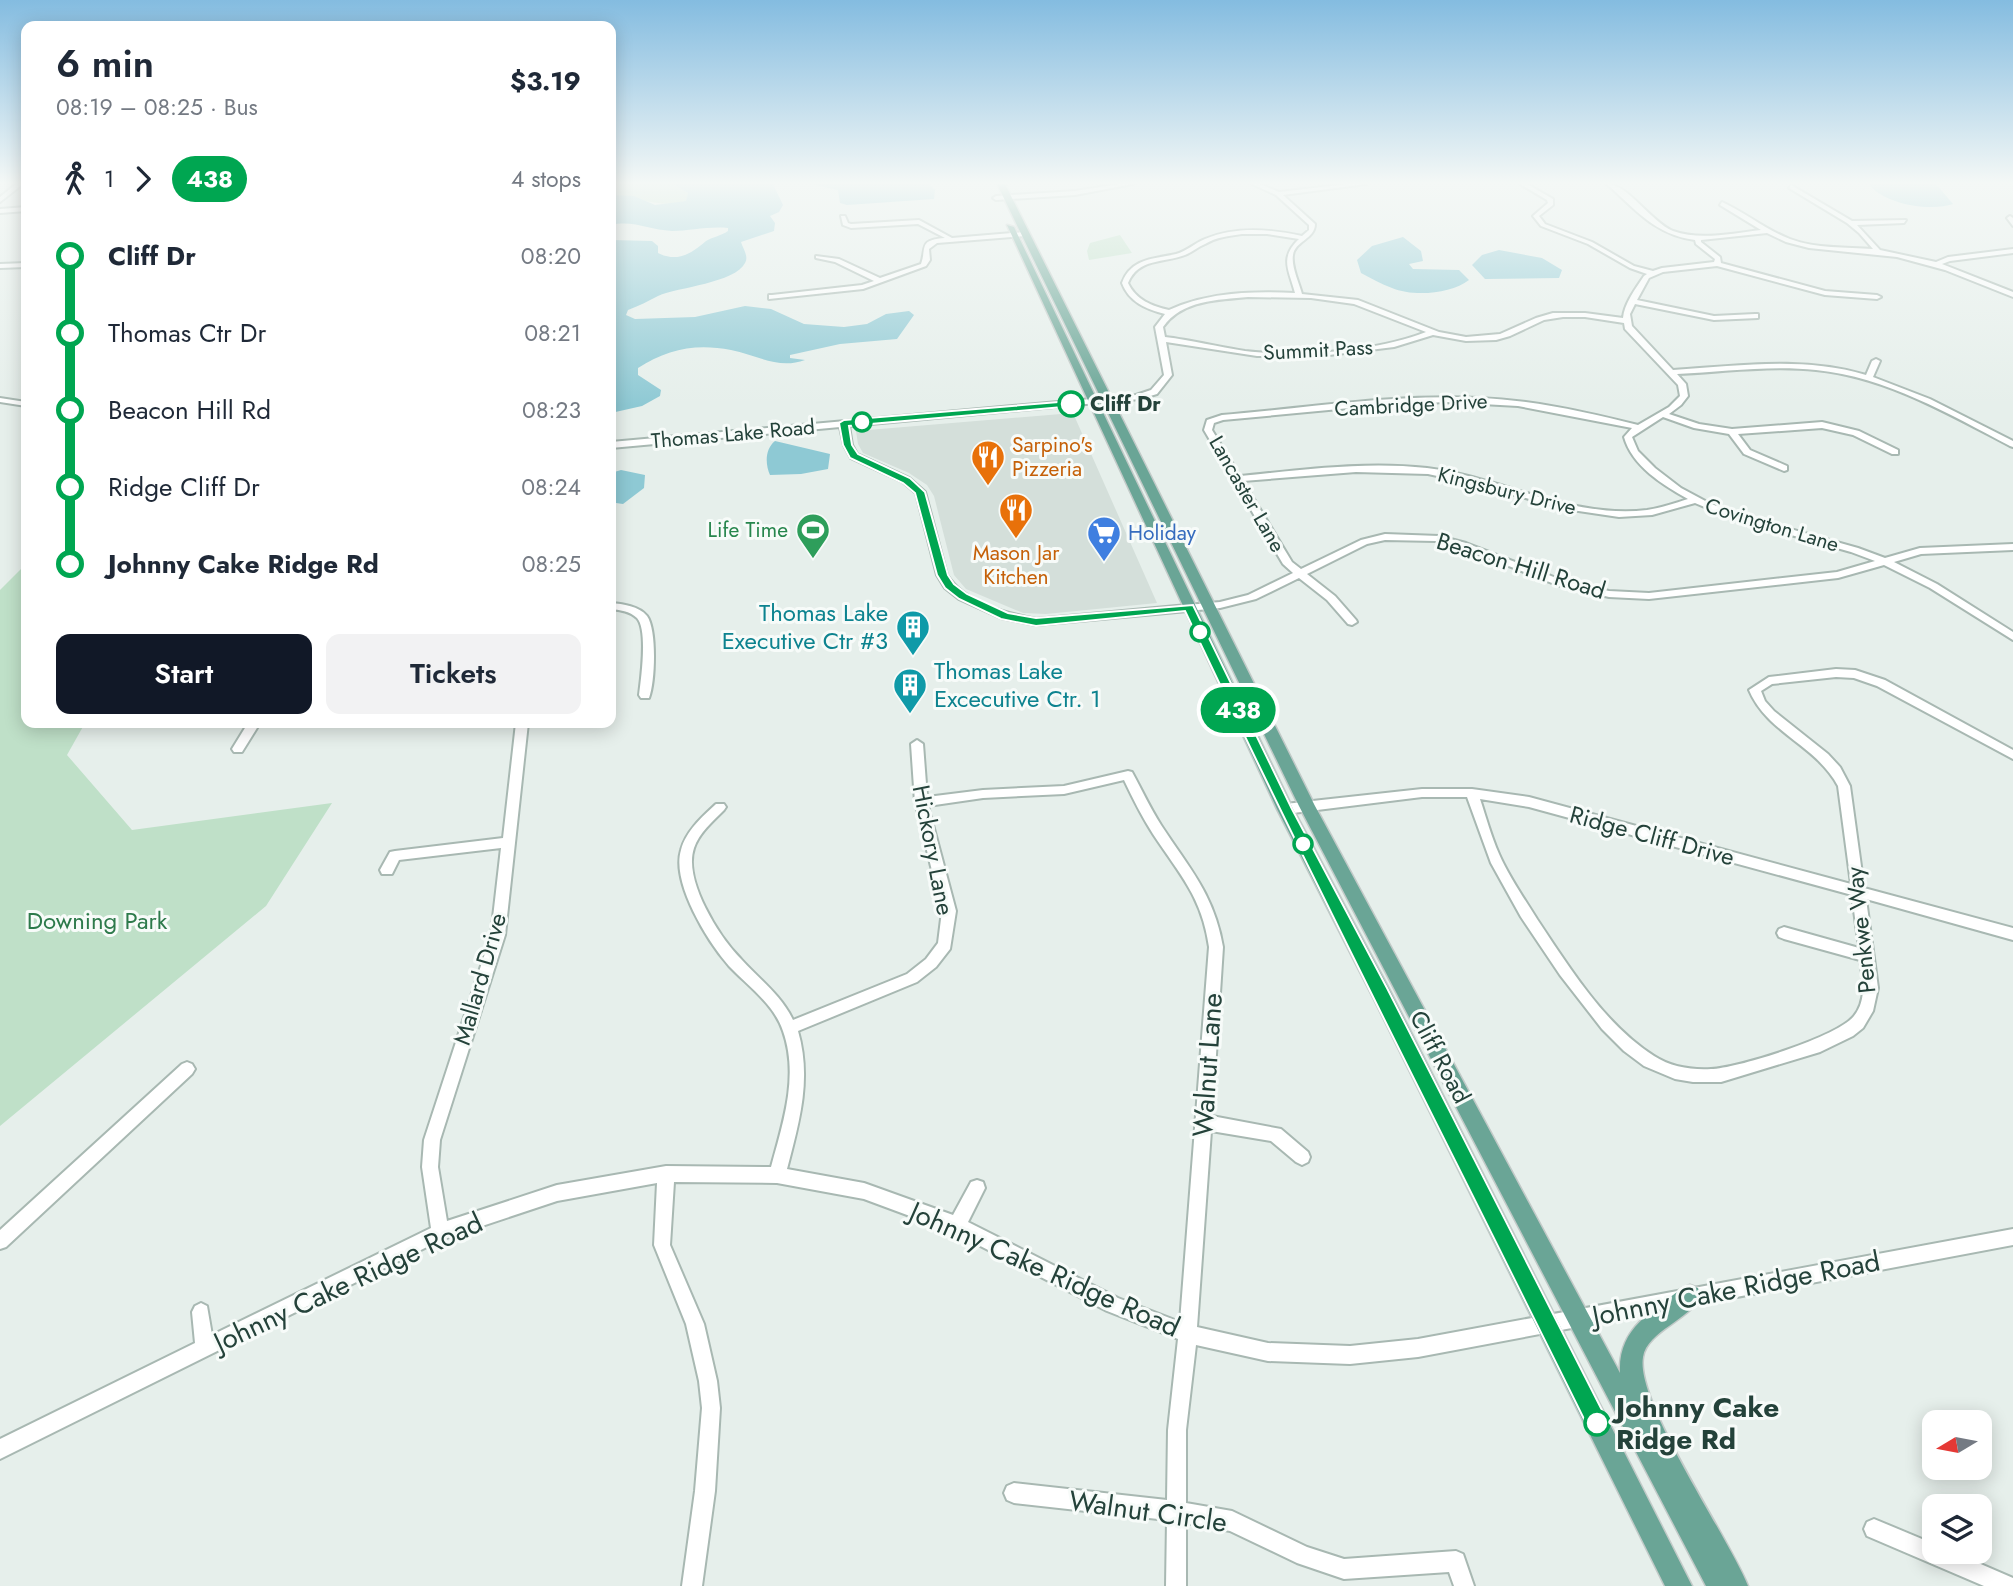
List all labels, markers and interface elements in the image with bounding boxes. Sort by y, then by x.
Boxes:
text: 6 min [56,36,154,91]
text: $3.19 [510,62,581,100]
text: 08:19 – 08:25 · Bus [56,90,258,124]
icon: walk [56,160,94,198]
icon: forward [124,160,162,198]
text: 438 [186,161,233,196]
text: 1 [104,162,114,196]
text: 4 stops [511,162,581,196]
text: Cliff Dr [108,237,196,275]
text: 08:20 [521,239,581,273]
text: Thomas Ctr Dr [108,314,266,352]
text: 08:21 [524,316,581,350]
street label: Summit Pass [1262,332,1374,368]
street label: Cambridge Drive [1334,386,1488,424]
place label: Cliff Dr [1090,389,1161,419]
text: Beacon Hill Rd [108,391,271,429]
marker: Cliff Dr [1058,391,1084,417]
text: 08:23 [522,393,581,427]
street label: Thomas Lake Road [650,412,816,456]
unlabelled marker [852,412,872,432]
place label: Sarpino's Pizzeria [1012,430,1092,484]
street label: Lancaster Lane [1202,430,1293,558]
restaurant icon: Sarpino's Pizzeria [969,438,1007,487]
street label: Kingsbury Drive [1435,459,1580,523]
text: Ridge Cliff Dr [108,468,260,506]
text: 08:24 [521,470,581,504]
street label: Covington Lane [1701,490,1843,560]
restaurant icon: Mason Jar Kitchen [997,491,1035,540]
sports icon: Life Time [794,511,832,560]
supermarket icon: Holiday [1085,514,1123,563]
place label: Life Time [708,515,788,545]
place label: Holiday [1128,518,1197,548]
street label: Beacon Hill Road [1432,523,1610,608]
place label: Mason Jar Kitchen [973,538,1060,592]
text: Johnny Cake Ridge Rd [108,545,379,583]
text: 08:25 [522,547,581,581]
place label: Thomas Lake Executive Ctr #3 [722,595,888,658]
building icon: Thomas Lake Executive Ctr #3 [894,608,932,657]
unlabelled marker [1190,622,1210,642]
button: Start [56,634,312,714]
button: Tickets [326,634,581,714]
place label: Thomas Lake Excecutive Ctr. 1 [934,653,1101,716]
building icon: Thomas Lake Excecutive Ctr. 1 [891,666,929,715]
line badge: 438 [1198,687,1278,733]
text: 438 [1215,692,1261,727]
street label: Hickory Lane [904,782,963,918]
street label: Ridge Cliff Drive [1566,797,1738,874]
unlabelled marker [1293,834,1313,854]
street label: Penkwe Way [1836,865,1885,995]
park label: Downing Park [27,903,168,938]
street label: Mallard Drive [444,909,515,1049]
street label: Walnut Lane [1182,992,1233,1139]
street label: Cliff Road [1401,1004,1480,1110]
street label: Johnny Cake Ridge Road [899,1190,1187,1348]
street label: Johnny Cake Ridge Road [204,1202,489,1364]
street label: Johnny Cake Ridge Road [1585,1240,1883,1337]
place label: Johnny Cake Ridge Rd [1611,1387,1779,1460]
marker: Johnny Cake Ridge Rd [1584,1410,1610,1436]
north arrow [1922,1410,1992,1480]
map controls [1922,1410,1992,1564]
street label: Walnut Circle [1066,1480,1230,1543]
button: layers [1922,1494,1992,1564]

